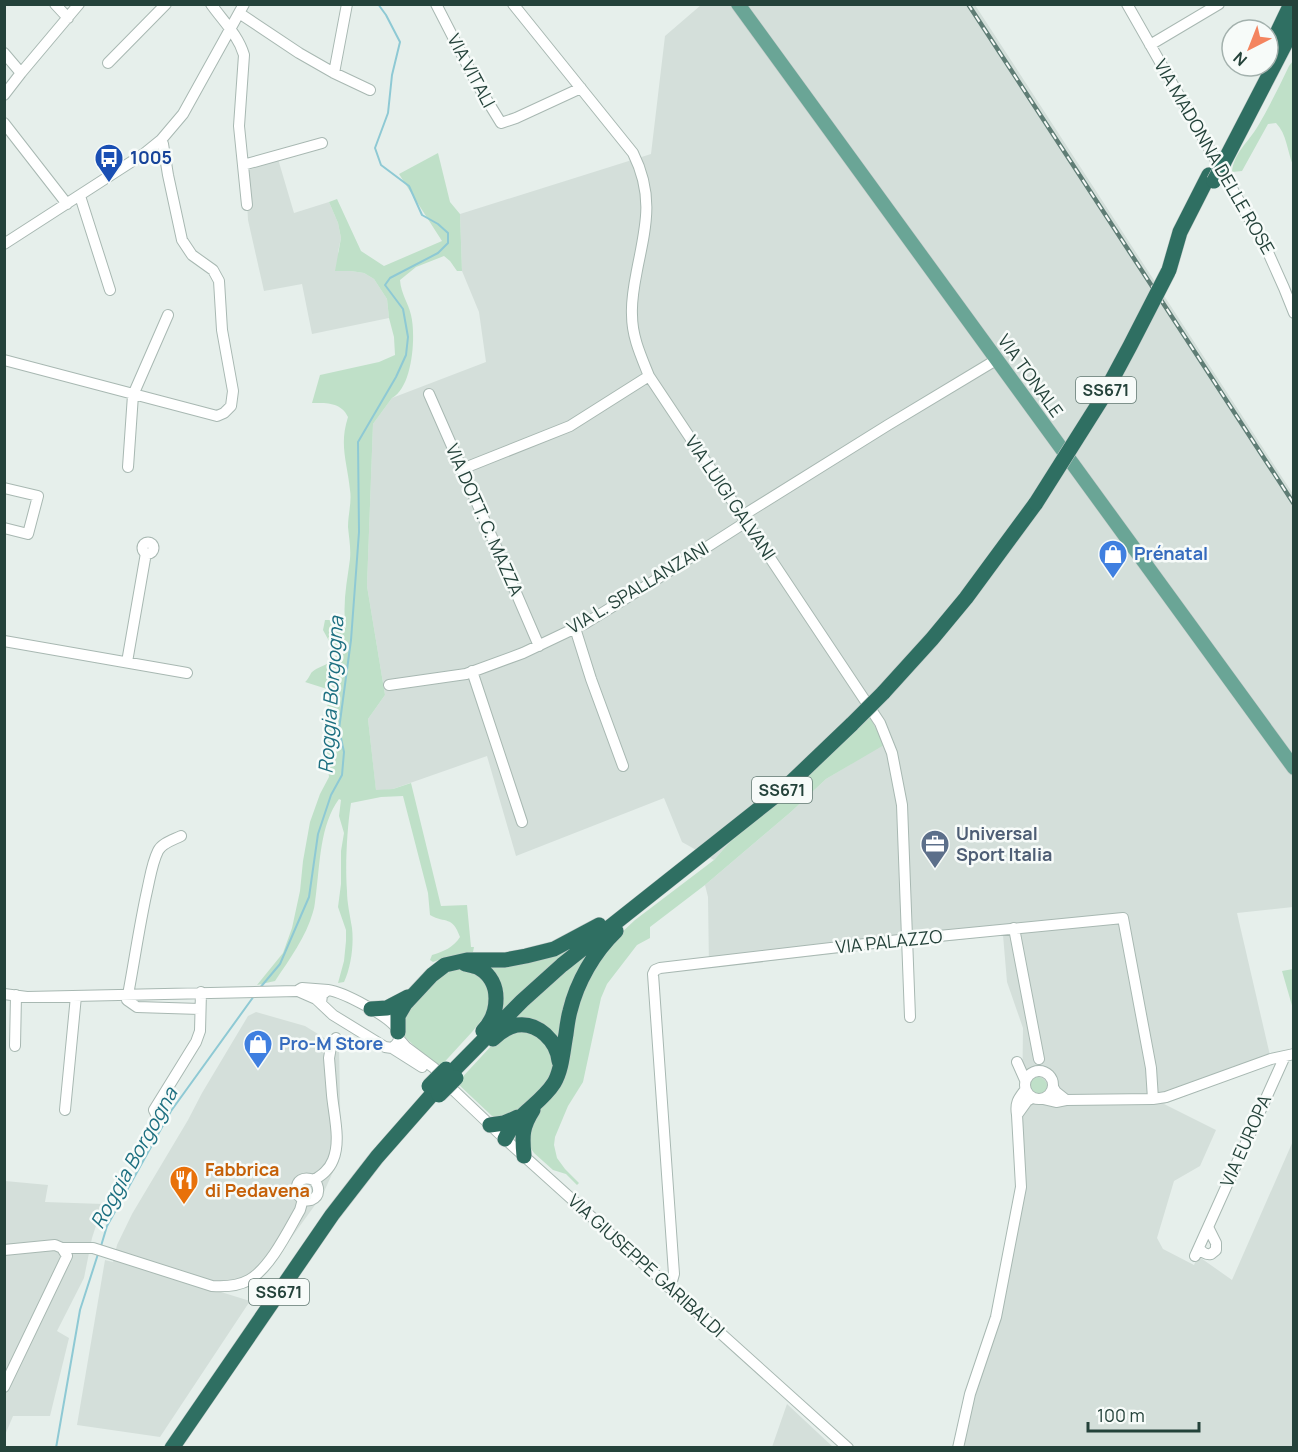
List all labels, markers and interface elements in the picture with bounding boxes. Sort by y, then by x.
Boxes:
north arrow [1220,18,1280,78]
street label: VIA VITALI [442,29,501,112]
street label: VIA MADONNA DELLE ROSE [1149,56,1279,258]
bus stop icon: 1005 [93,142,125,184]
place label: 1005 [130,145,172,169]
street label: VIA TONALE [993,329,1069,422]
road number: SS671 [1076,377,1136,403]
street label: VIA LUIGI GALVANI [680,430,781,565]
street label: VIA DOTT. C. MAZZA [441,440,529,600]
street label: VIA L. SPALLANZANI [562,535,713,639]
shop icon: Prénatal [1097,538,1129,580]
place label: Prénatal [1134,541,1208,565]
water label: Roggia Borgogna [312,615,350,774]
road number: SS671 [752,777,812,803]
place label: Universal Sport Italia [956,821,1052,866]
office icon: Universal Sport Italia [919,828,951,870]
street label: VIA PALAZZO [834,923,943,959]
shop icon: Pro-M Store [242,1028,274,1070]
place label: Pro-M Store [279,1031,383,1055]
water label: Roggia Borgogna [84,1082,184,1233]
street label: VIA EUROPA [1214,1090,1276,1191]
place label: Fabbrica di Pedavena [205,1157,310,1202]
restaurant icon: Fabbrica di Pedavena [168,1164,200,1206]
street label: VIA GIUSEPPE GARIBALDI [563,1188,730,1342]
road number: SS671 [249,1279,309,1305]
scale bar [1088,1395,1199,1433]
text: 100 m [1097,1403,1145,1427]

